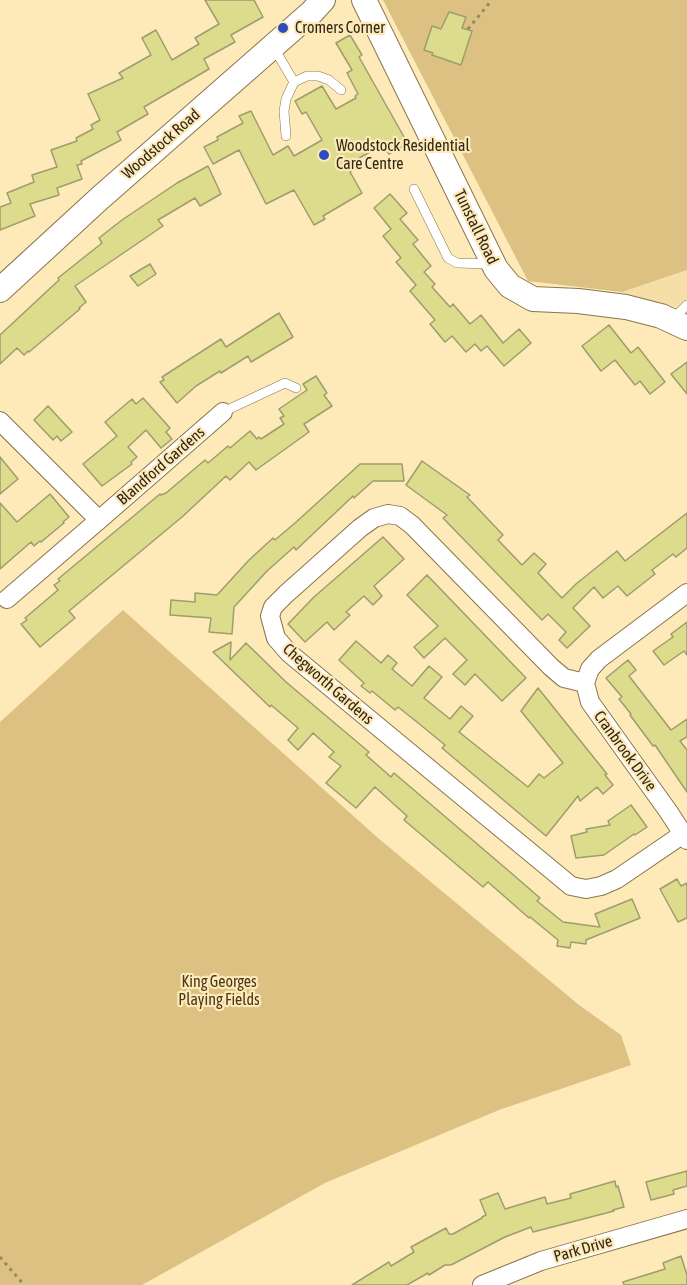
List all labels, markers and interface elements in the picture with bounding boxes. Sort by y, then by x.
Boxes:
place label: Cromers Corner [295,18,385,38]
marker: Cromers Corner [276,21,290,35]
street label: Woodstock Road [118,105,204,183]
place label: Woodstock Residential Care Centre [336,136,470,174]
marker: Woodstock Residential Care Centre [317,148,331,162]
street label: Tunstall Road [450,187,502,267]
street label: Blandford Gardens [113,423,209,509]
street label: Chegworth Gardens [279,639,377,729]
street label: Cranbrook Drive [589,707,661,795]
park label: King Georges Playing Fields [178,972,260,1010]
street label: Park Drive [552,1232,614,1266]

